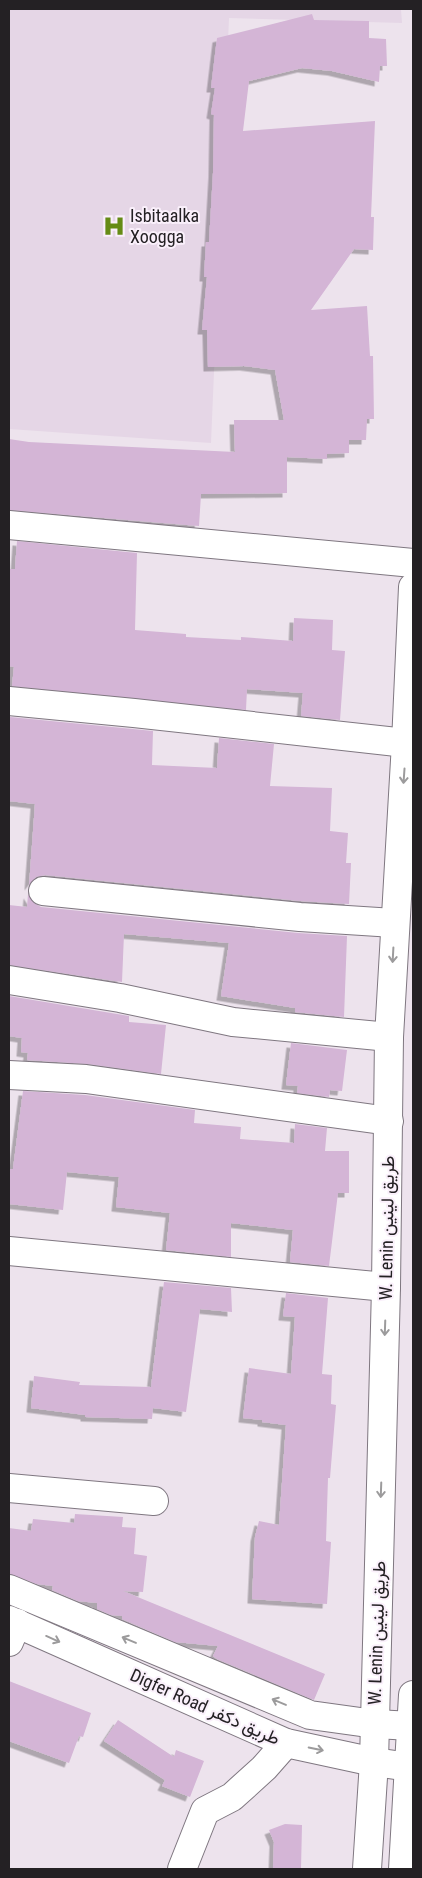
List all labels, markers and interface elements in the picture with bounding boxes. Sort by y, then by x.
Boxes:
place label: Isbitaalka Xoogga [130,205,199,247]
hospital icon: Isbitaalka Xoogga [101,213,127,239]
one-way arrow [399,767,408,783]
one-way arrow [388,947,397,963]
street label: W. Lenin طريق لينين [375,1156,399,1300]
one-way arrow [381,1319,390,1335]
one-way arrow [376,1482,386,1498]
street label: W. Lenin طريق لينين [363,1560,391,1706]
one-way arrow [122,1634,137,1644]
one-way arrow [45,1635,60,1645]
street label: Digfer Road طريق دكفر [127,1664,283,1750]
one-way arrow [272,1697,287,1706]
one-way arrow [307,1745,323,1754]

